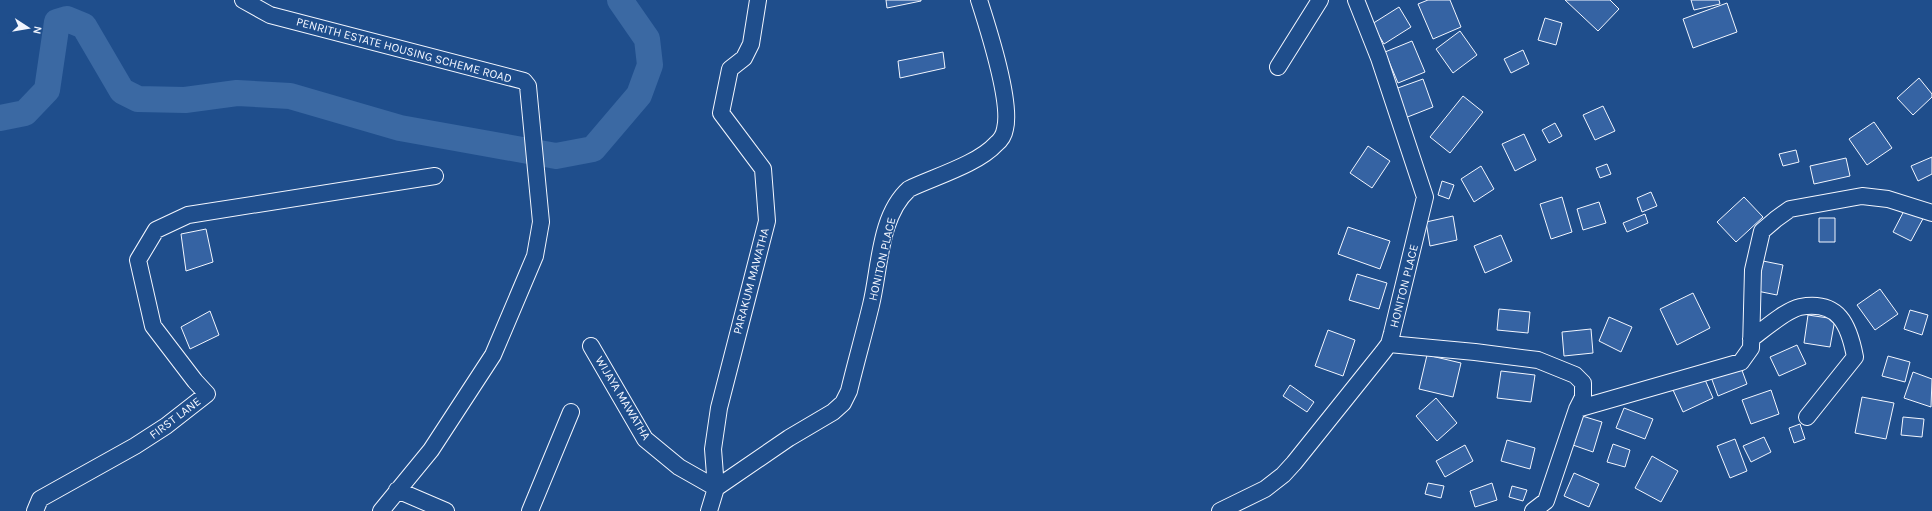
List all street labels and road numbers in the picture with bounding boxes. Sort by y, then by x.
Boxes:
street label: PENRITH ESTATE HOUSING SCHEME ROAD [295,14,513,86]
street label: HONITON PLACE [866,216,898,302]
street label: PARAKUM MAWATHA [730,226,772,336]
street label: HONITON PLACE [1387,243,1421,329]
street label: WIJAYA MAWATHA [592,354,654,443]
street label: FIRST LANE [147,394,203,442]

